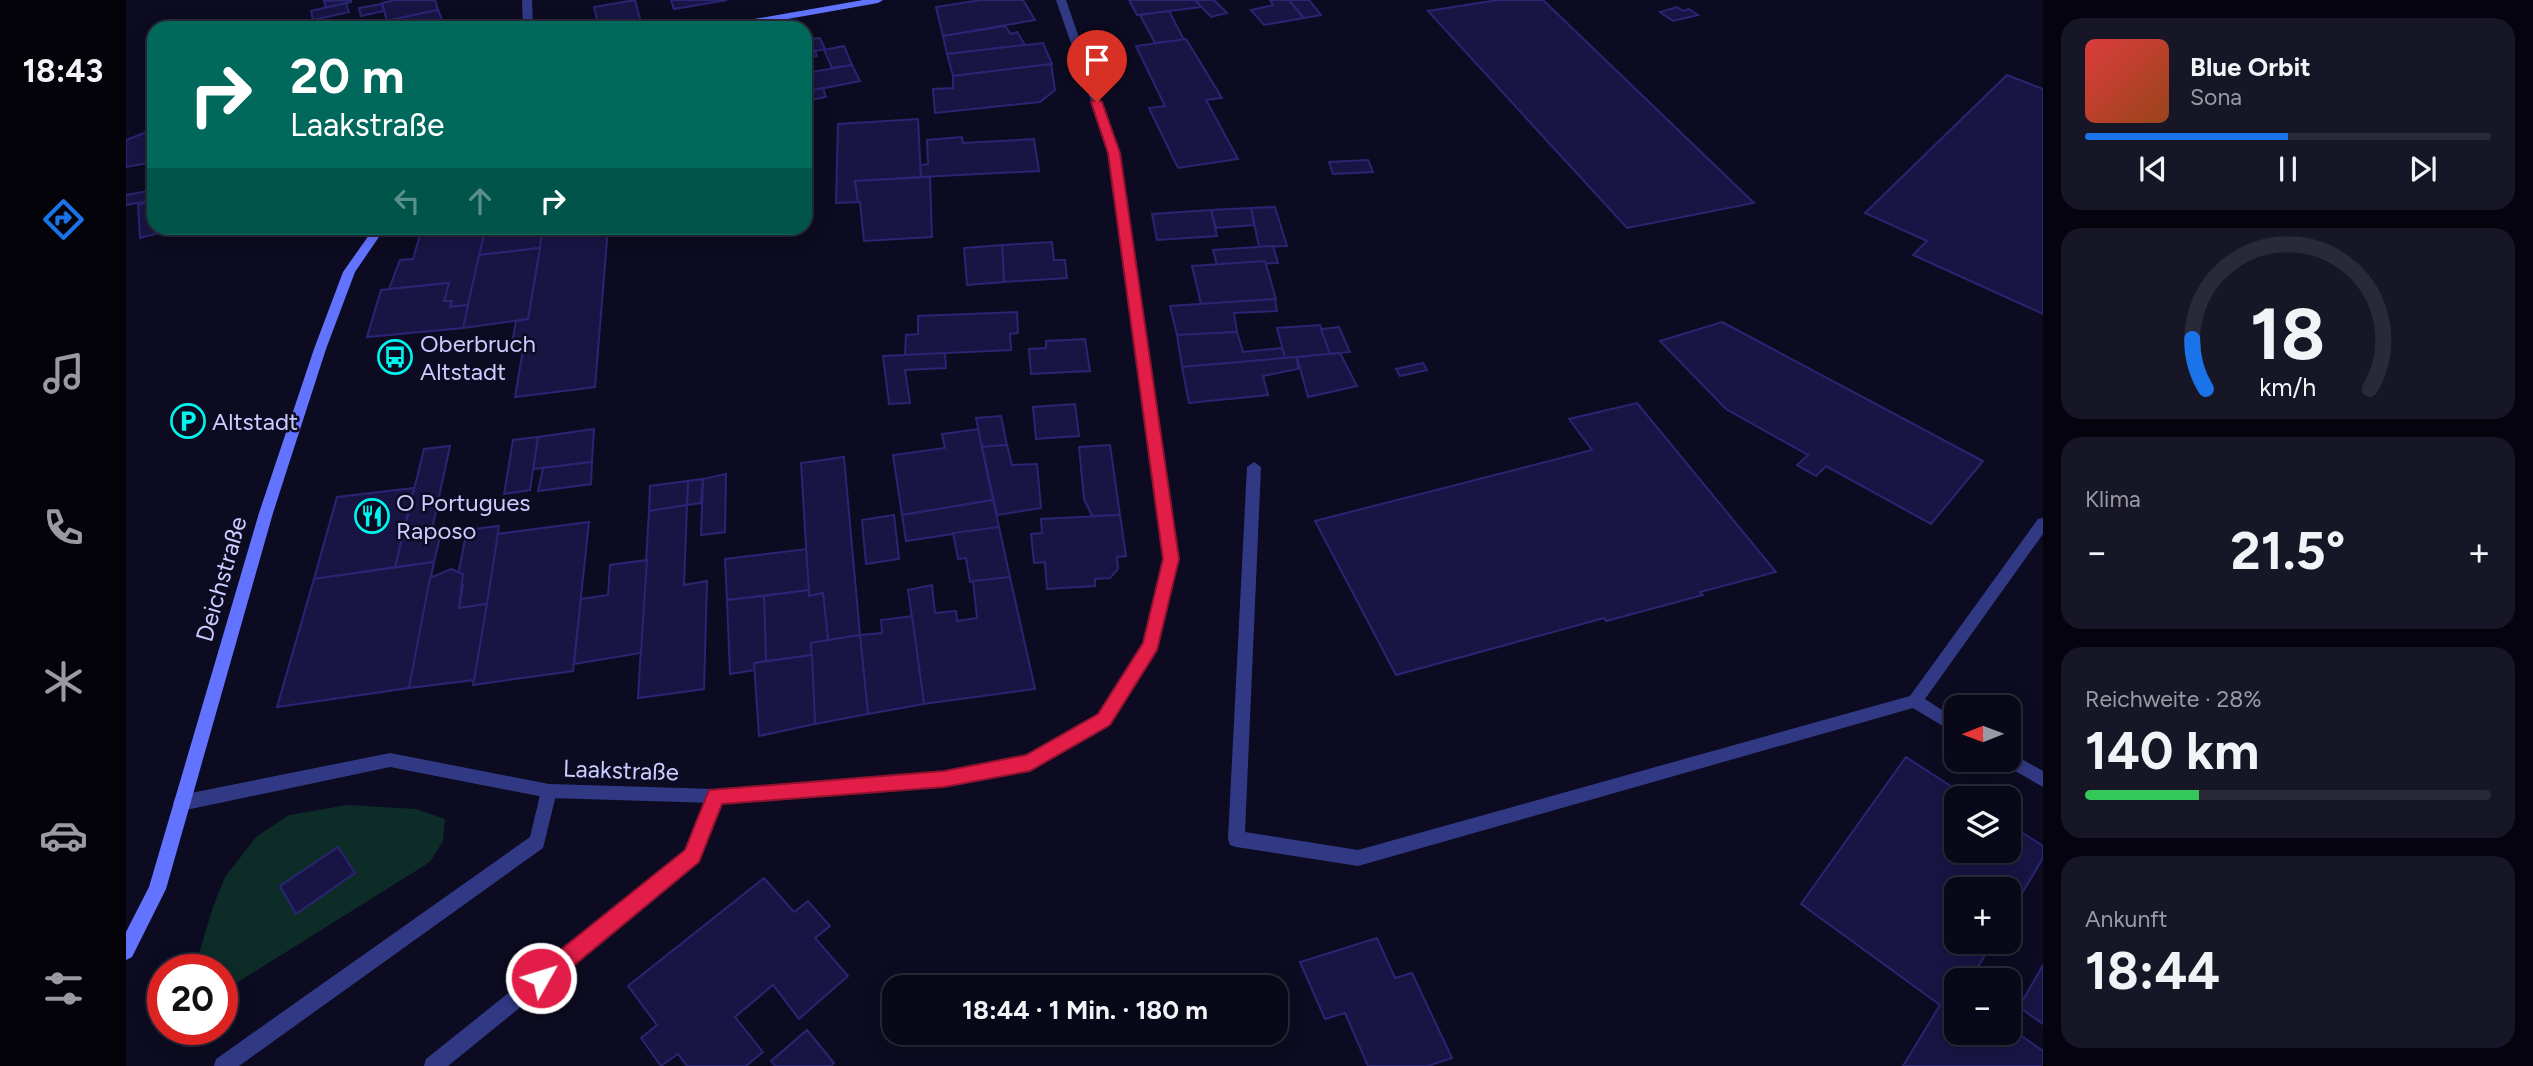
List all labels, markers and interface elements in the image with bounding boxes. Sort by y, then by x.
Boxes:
pin [1067,30,1127,102]
icon: arrive [1078,41,1116,79]
text: 20 m [290,46,405,105]
icon: right [175,49,266,140]
text: Blue Orbit [2190,51,2311,83]
text: 18:43 [23,52,103,90]
text: Sona [2190,83,2242,111]
text: Laakstraße [290,106,444,144]
icon: previous [2134,150,2172,188]
icon: pause [2269,150,2307,188]
icon: next [2404,150,2442,188]
icon: left [388,182,426,220]
icon: ahead [461,182,499,220]
icon: right [534,182,572,220]
icon: directions [39,195,88,244]
text: 18 [2250,291,2326,378]
place label: Oberbruch Altstadt [420,329,536,386]
bus stop icon: Oberbruch Altstadt [376,338,414,376]
icon: music [39,349,88,398]
text: km/h [2259,372,2317,402]
parking icon: Altstadt [169,402,207,440]
place label: Altstadt [212,407,298,436]
text: Klima [2085,485,2141,513]
place label: O Portugues Raposo [396,488,530,545]
restaurant icon: O Portugues Raposo [353,497,391,535]
icon: phone [39,503,88,552]
street label: Deichstraße [189,513,253,645]
text: 21.5° [2231,520,2345,582]
text: − [2085,529,2109,575]
text: + [2467,529,2491,575]
icon: climate [39,657,88,706]
text: Reichweite · 28% [2085,685,2262,713]
north arrow [1944,695,2021,772]
map controls [1944,695,2021,1045]
text: 140 km [2085,720,2259,782]
street label: Laakstraße [563,753,679,787]
button: layers [1944,786,2021,863]
icon: car [39,811,88,860]
button: + [1944,877,2021,954]
text: Ankunft [2085,905,2167,933]
text: 18:44 [2085,940,2220,1002]
position arrow [504,941,578,1015]
speed limit sign: 20 [147,954,238,1045]
icon: filters [39,964,88,1013]
button: − [1944,968,2021,1045]
text: 18:44 · 1 Min. · 180 m [962,994,1208,1026]

